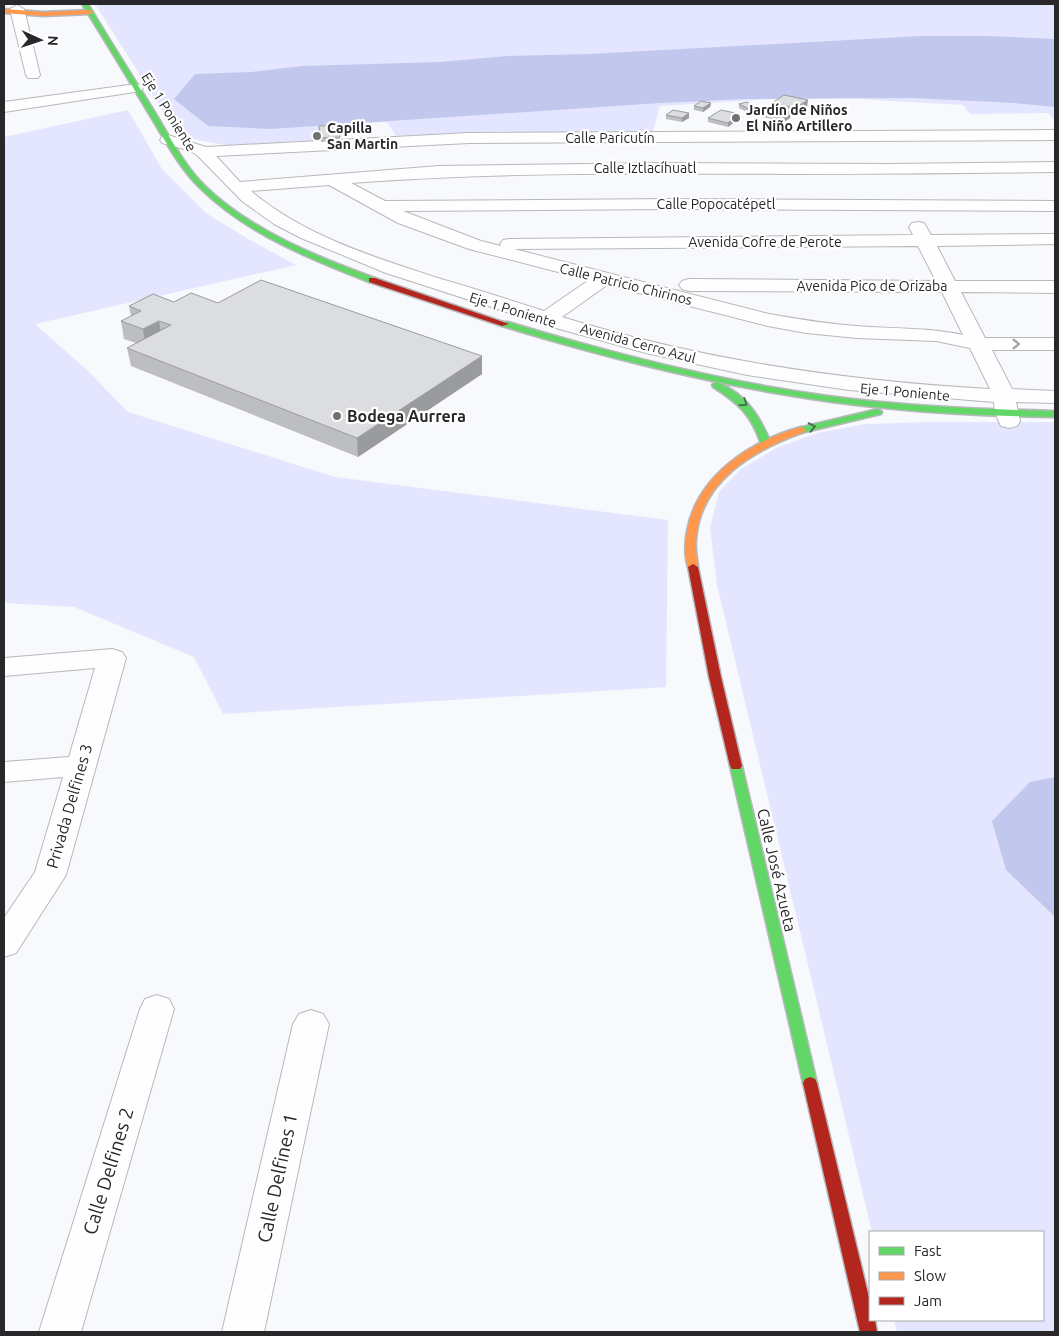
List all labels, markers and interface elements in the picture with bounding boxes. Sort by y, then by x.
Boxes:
north arrow [15,15,65,65]
text: N [45,35,61,46]
street label: Eje 1 Poniente [138,70,200,154]
place label: Jardín de Niños El Niño Artillero [746,102,852,134]
marker: Jardín de Niños El Niño Artillero [730,112,742,124]
place label: Capilla San Martin [327,120,398,152]
marker: Capilla San Martin [311,130,323,142]
street label: Calle Paricutín [565,130,655,146]
street label: Calle Iztlacíhuatl [594,160,697,176]
street label: Calle Popocatépetl [657,196,776,212]
street label: Avenida Cofre de Perote [688,234,842,250]
street label: Calle Patricio Chirinos [558,260,694,308]
street label: Avenida Pico de Orizaba [797,278,947,294]
street label: Eje 1 Poniente [468,289,558,331]
street label: Avenida Cerro Azul [578,320,698,366]
one-way arrow [1013,339,1021,349]
street label: Eje 1 Poniente [859,380,951,404]
one-way arrow [738,397,748,406]
place label: Bodega Aurrera [347,407,466,425]
marker: Bodega Aurrera [331,410,343,422]
one-way arrow [807,422,816,433]
street label: Privada Delfines 3 [43,742,95,870]
street label: Calle José Azueta [754,807,800,933]
street label: Calle Delfines 2 [78,1105,138,1237]
street label: Calle Delfines 1 [253,1111,301,1245]
legend [869,1231,1044,1321]
text: Fast [914,1242,942,1259]
text: Slow [914,1267,947,1284]
text: Jam [914,1292,942,1309]

